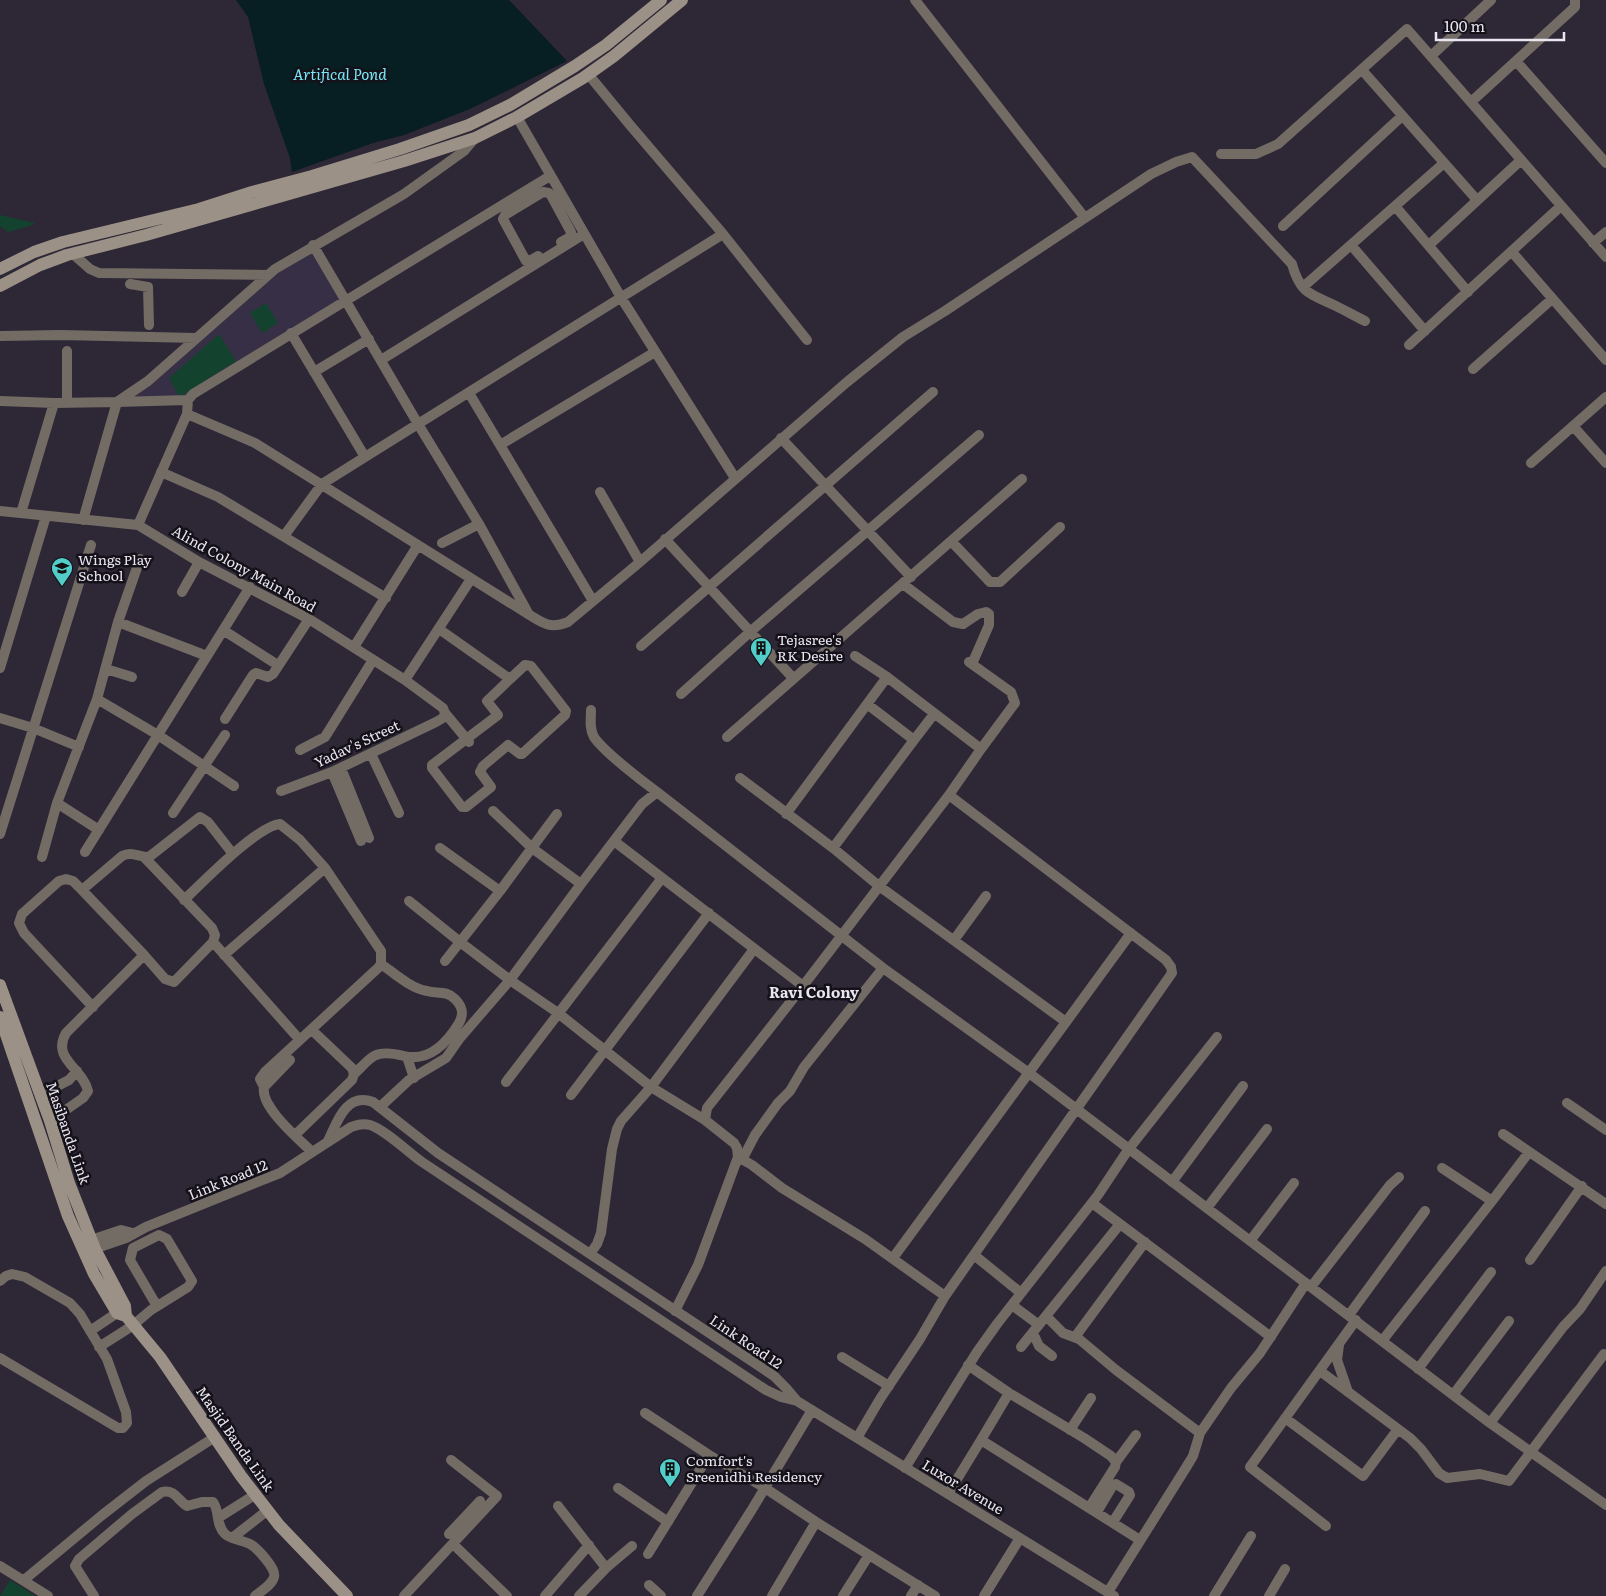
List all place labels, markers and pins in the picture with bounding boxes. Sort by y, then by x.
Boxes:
place label: Wings Play School [78,549,153,585]
school or university icon: Wings Play School [50,556,74,587]
place label: Tejasree's RK Desire [777,629,843,665]
building icon: Tejasree's RK Desire [749,636,773,667]
place label: Comfort's Sreenidhi Residency [686,1450,823,1486]
building icon: Comfort's Sreenidhi Residency [658,1457,682,1488]

